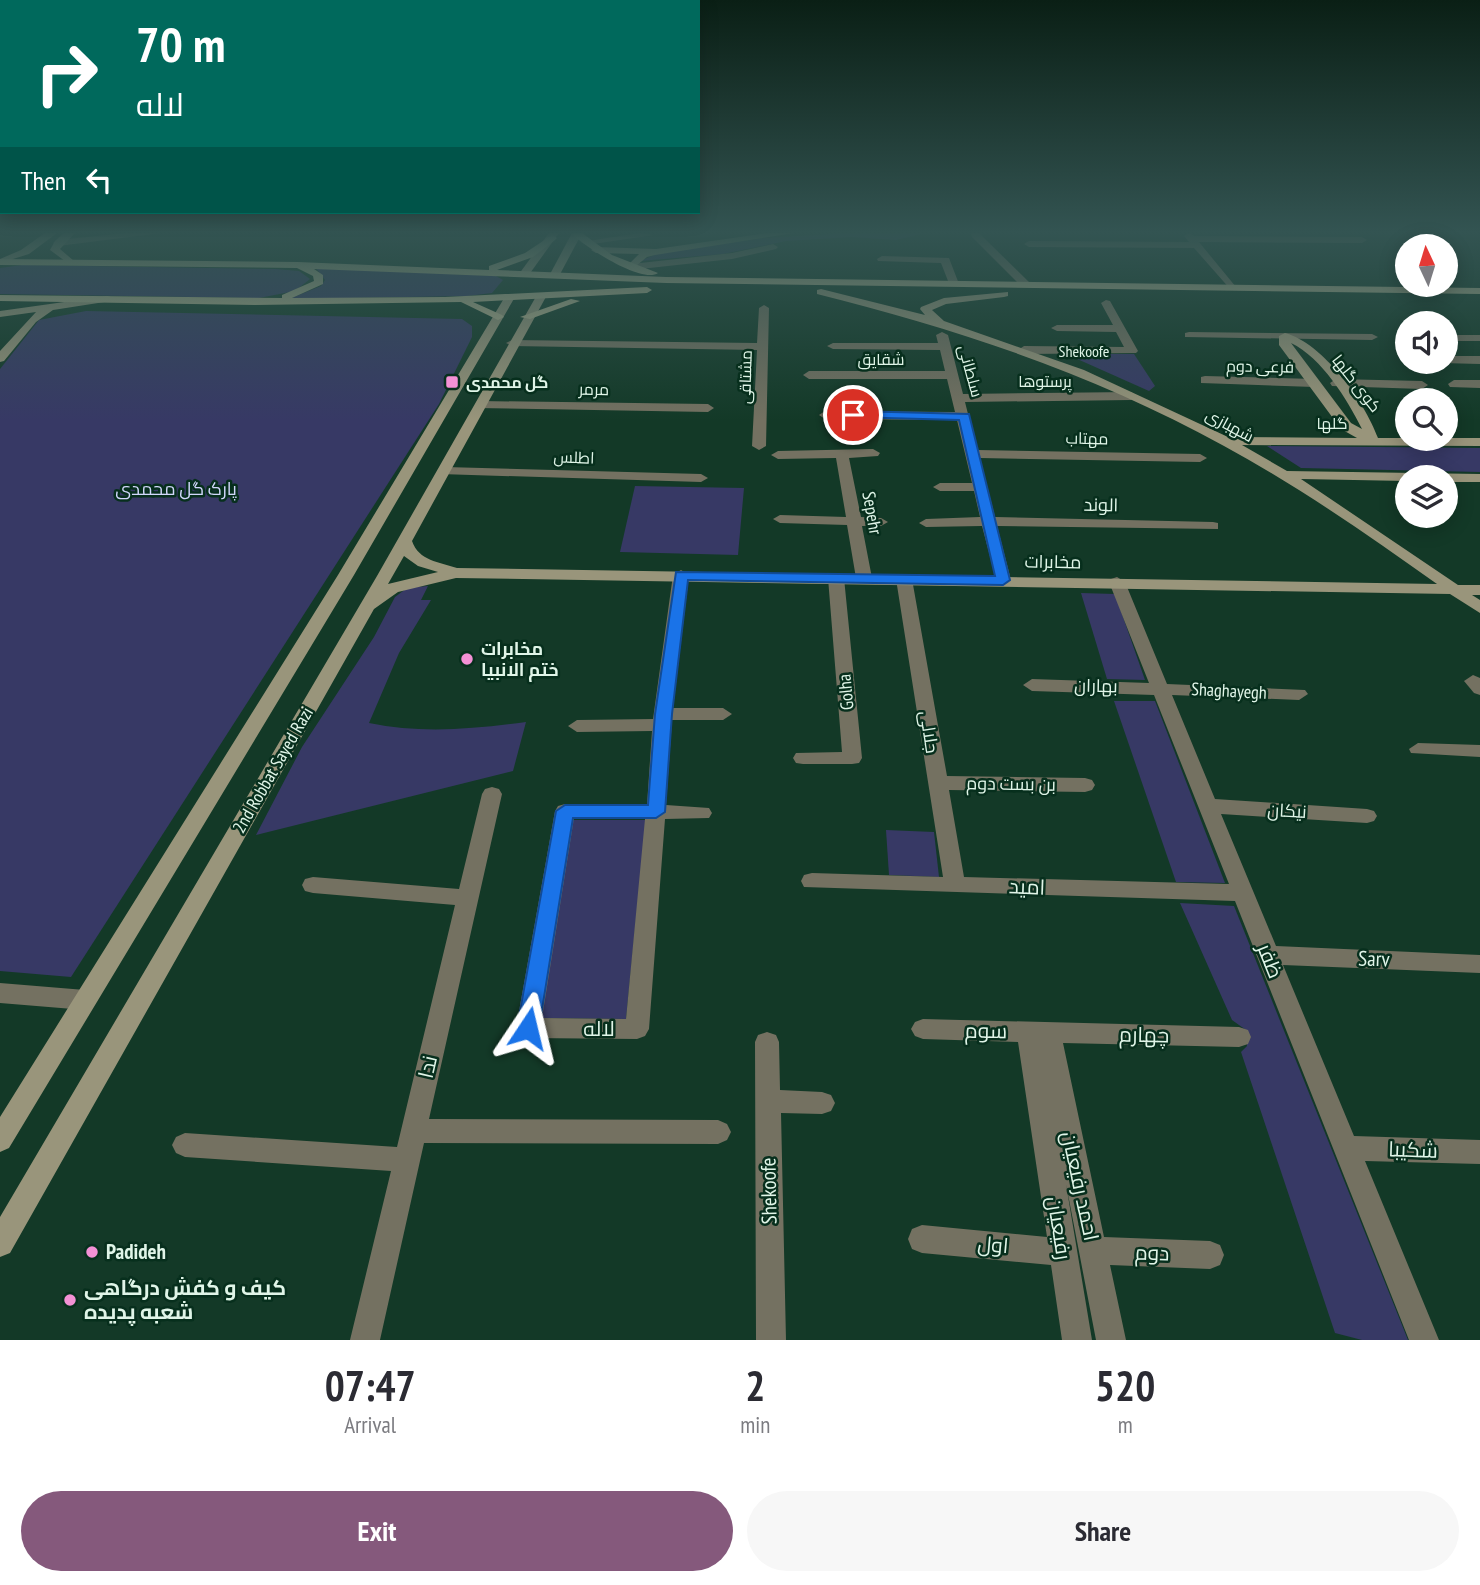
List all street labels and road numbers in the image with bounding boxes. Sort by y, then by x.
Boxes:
street label: Shekoofe [1059,341,1109,361]
street label: سلطانی [953,343,988,400]
street label: شقایق [858,349,904,370]
street label: مشتاقی [734,350,757,404]
street label: کوی گلها [1327,350,1386,417]
street label: فرعی دوم [1226,355,1294,379]
street label: پرستوها [1018,371,1073,393]
street label: مرمر [578,379,609,399]
street label: شهبازی [1202,404,1258,447]
street label: گلها [1317,413,1348,434]
street label: مهتاب [1065,428,1109,449]
street label: اطلس [553,446,595,469]
street label: Sepehr [857,490,888,536]
street label: الوند [1083,493,1119,516]
street label: مخابرات [1024,550,1082,573]
street label: Golha [832,673,859,711]
street label: بهاران [1074,674,1118,697]
street label: Shaghayegh [1191,677,1267,704]
street label: 2nd Robbat Sayed Razi [227,703,318,837]
street label: جلالی [915,709,944,755]
street label: بن بست دوم [966,771,1056,797]
street label: نیکان [1267,798,1307,823]
street label: امید [1008,872,1046,901]
street label: ظفر [1251,938,1290,982]
street label: Sarv [1358,944,1391,973]
street label: لاله [583,1015,615,1042]
street label: سوم [964,1017,1008,1045]
street label: چهارم [1119,1021,1169,1049]
street label: ندا [412,1053,443,1081]
street label: احمد رفیعیان [1056,1129,1104,1243]
street label: شکیبا [1388,1135,1438,1164]
street label: Shekoofe [754,1157,783,1225]
street label: رفیعیان [1042,1194,1076,1262]
street label: اول [976,1230,1010,1259]
street label: دوم [1134,1238,1170,1268]

